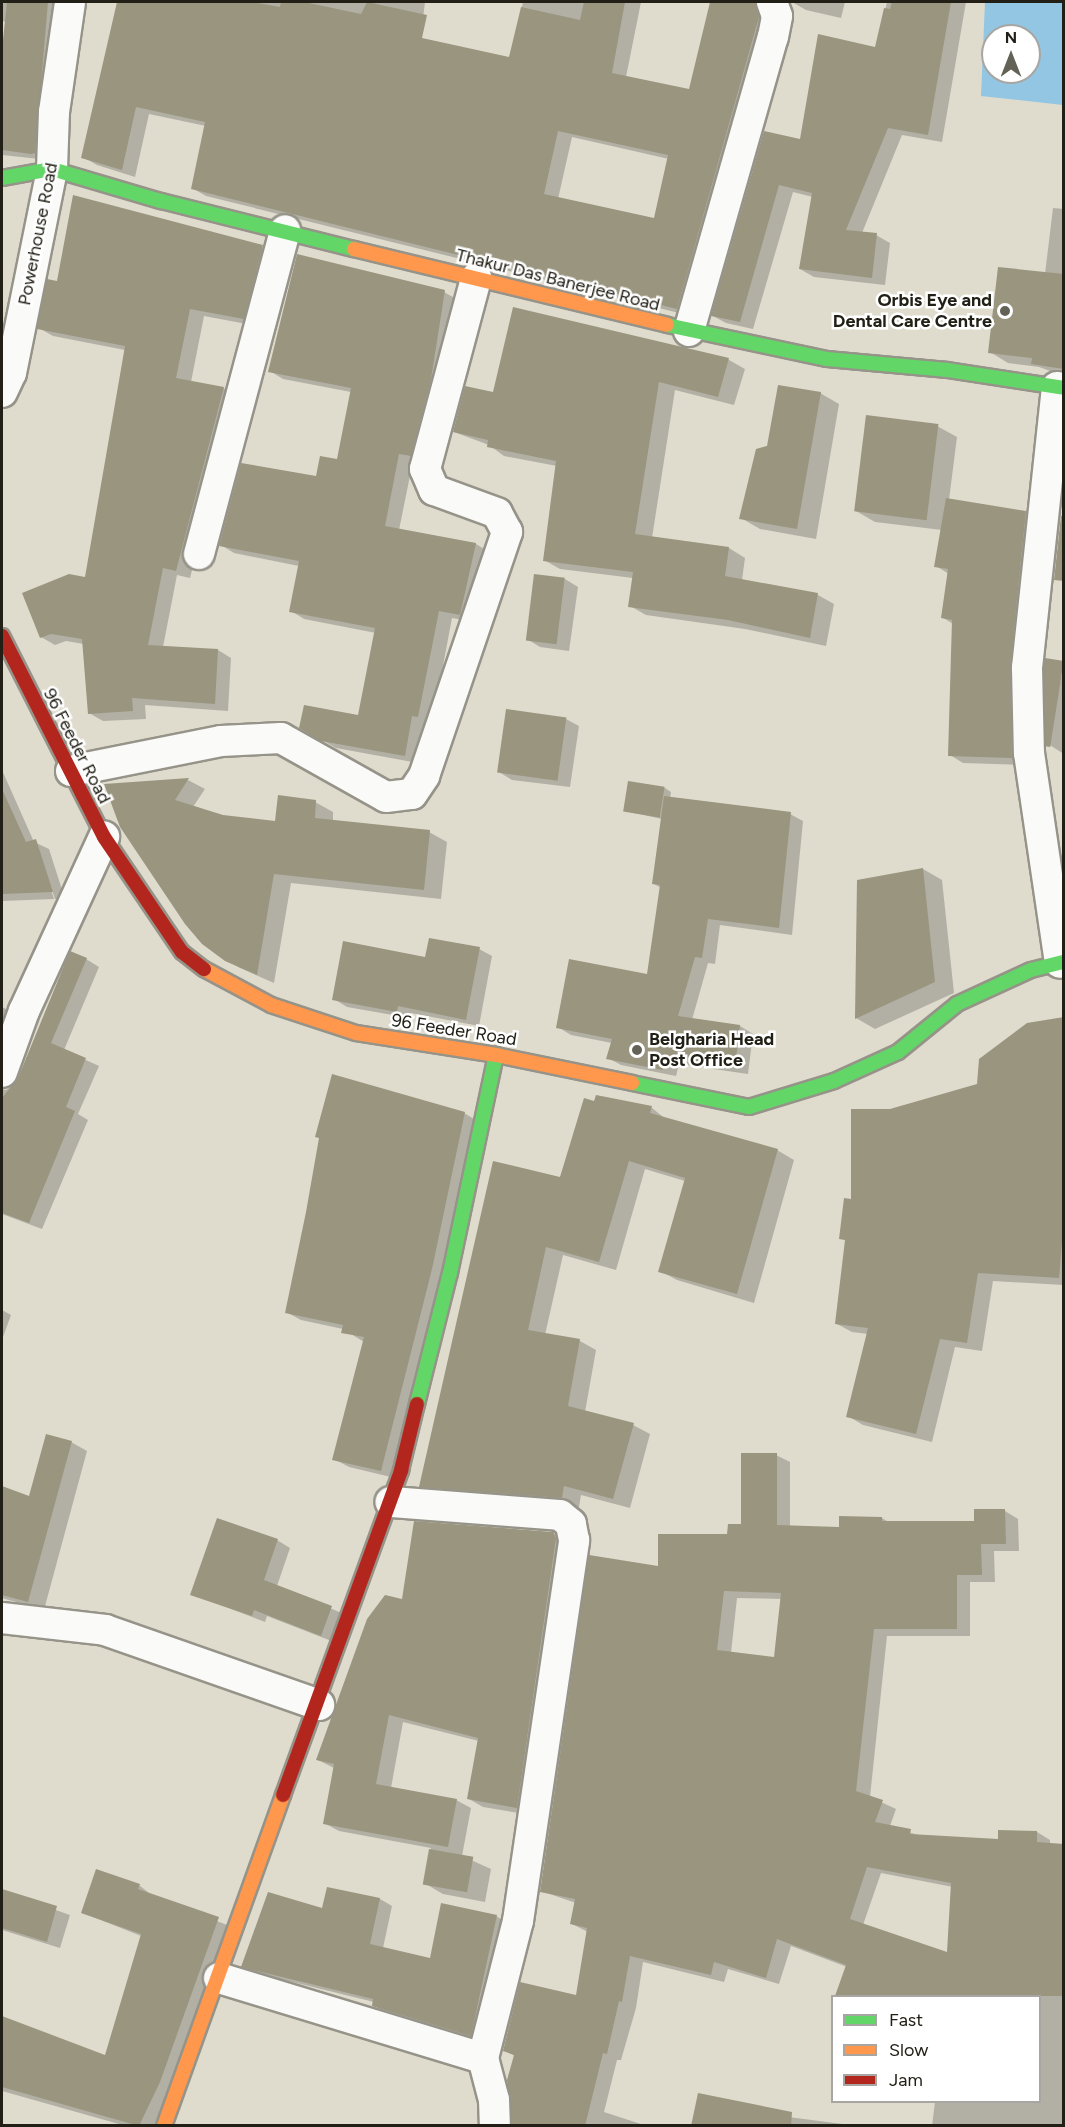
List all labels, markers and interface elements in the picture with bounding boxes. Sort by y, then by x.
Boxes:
north arrow [981,24,1041,84]
text: N [1005,28,1017,47]
street label: Powerhouse Road [14,161,62,307]
street label: Thakur Das Banerjee Road [454,244,662,316]
place label: Orbis Eye and Dental Care Centre [833,290,992,332]
marker: Orbis Eye and Dental Care Centre [996,302,1014,320]
street label: 96 Feeder Road [39,685,115,807]
street label: 96 Feeder Road [390,1009,518,1051]
place label: Belgharia Head Post Office [649,1029,774,1072]
marker: Belgharia Head Post Office [630,1043,644,1057]
legend [831,1995,1041,2103]
text: Fast [889,2009,923,2031]
text: Slow [889,2039,928,2061]
text: Jam [889,2069,923,2091]

